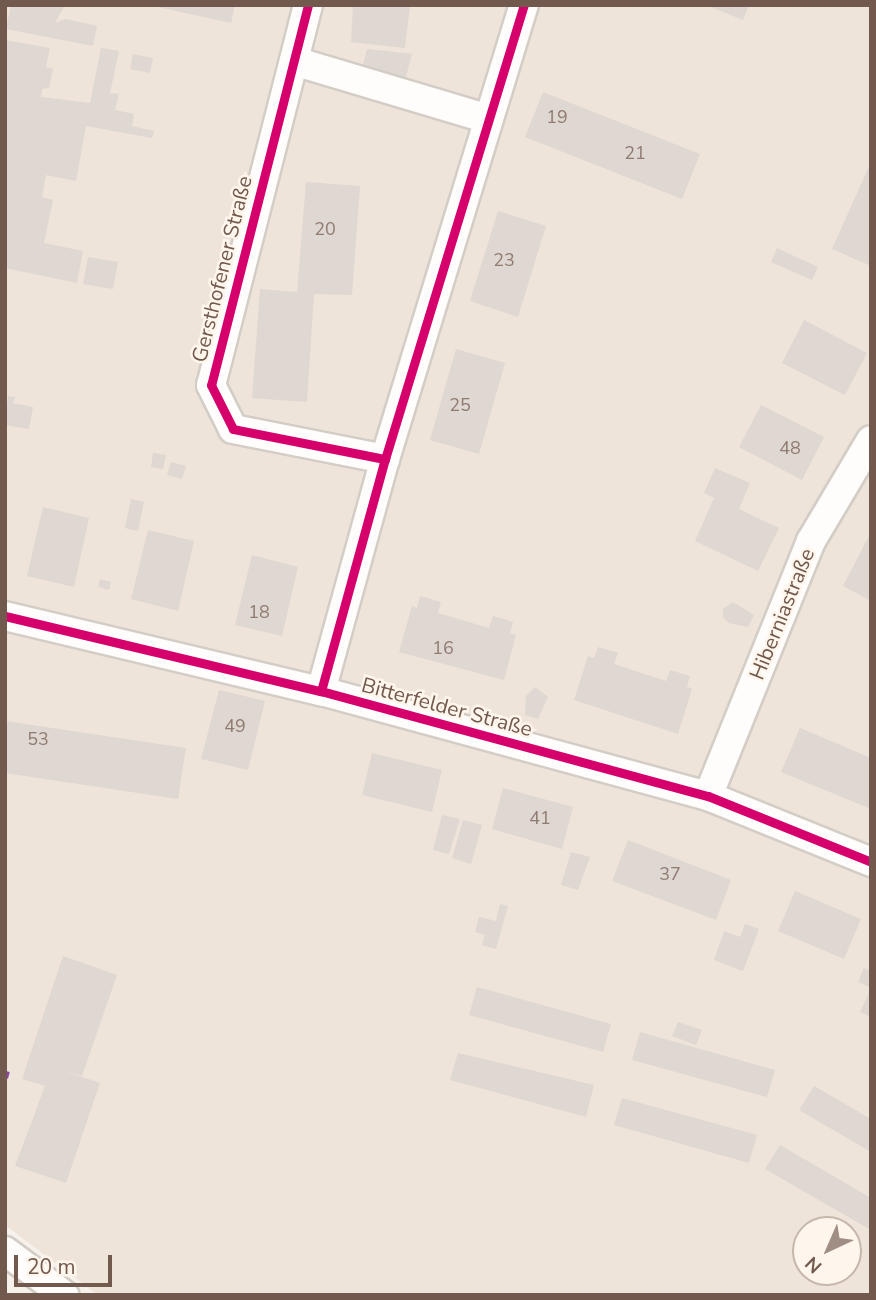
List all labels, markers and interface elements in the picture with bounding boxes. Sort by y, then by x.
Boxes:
house number: 19 [546,106,568,128]
house number: 21 [624,142,646,164]
street label: Gersthofener Straße [187,173,257,365]
house number: 20 [314,218,336,240]
house number: 23 [493,249,515,271]
house number: 25 [449,394,471,416]
house number: 48 [779,437,801,459]
street label: Hiberniastraße [744,545,820,683]
house number: 18 [248,601,270,623]
house number: 16 [432,637,454,659]
street label: Bitterfelder Straße [359,672,535,742]
house number: 49 [224,715,246,737]
house number: 53 [27,728,49,750]
house number: 41 [529,807,551,829]
house number: 37 [659,863,681,885]
north arrow [792,1216,862,1286]
scale bar [18,1240,116,1284]
text: N [800,1250,828,1279]
text: 20 m [27,1253,76,1281]

